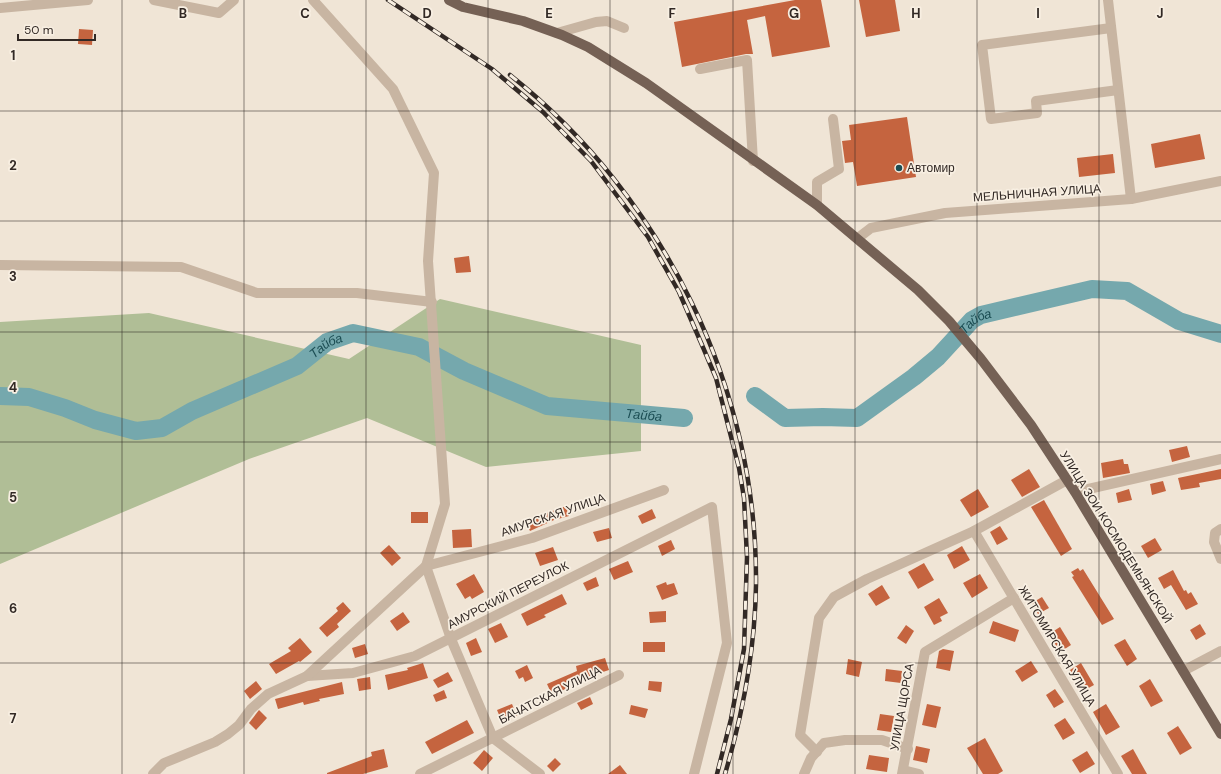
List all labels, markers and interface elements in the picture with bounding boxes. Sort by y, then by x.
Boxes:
text: B [179,5,187,22]
text: C [300,5,310,22]
text: D [422,5,432,22]
text: E [545,5,553,22]
text: F [668,5,676,22]
text: G [789,5,799,22]
text: H [911,5,921,22]
text: I [1036,5,1040,22]
text: J [1156,5,1164,22]
scale bar [18,16,95,42]
text: 50 m [24,22,53,38]
text: 1 [11,47,15,64]
text: 2 [9,157,17,174]
place label: Автомир [907,160,955,176]
marker: Автомир [894,163,904,173]
street label: МЕЛЬНИЧНАЯ УЛИЦА [973,181,1101,205]
text: 3 [9,268,17,285]
water label: Тайба [955,305,993,338]
water label: Тайба [306,329,345,362]
text: 4 [9,379,17,396]
water label: Тайба [625,405,663,425]
street label: УЛИЦА ЗОИ КОСМОДЕМЬЯНСКОЙ [1056,448,1176,626]
text: 5 [9,489,17,506]
street label: АМУРСКАЯ УЛИЦА [499,490,607,540]
street label: АМУРСКИЙ ПЕРЕУЛОК [445,558,571,632]
street label: ЖИТОМИРСКАЯ УЛИЦА [1014,583,1100,709]
text: 6 [9,600,17,617]
street label: БАЧАТСКАЯ УЛИЦА [496,662,604,728]
street label: УЛИЦА ЩОРСА [886,662,918,752]
text: 7 [10,710,17,727]

